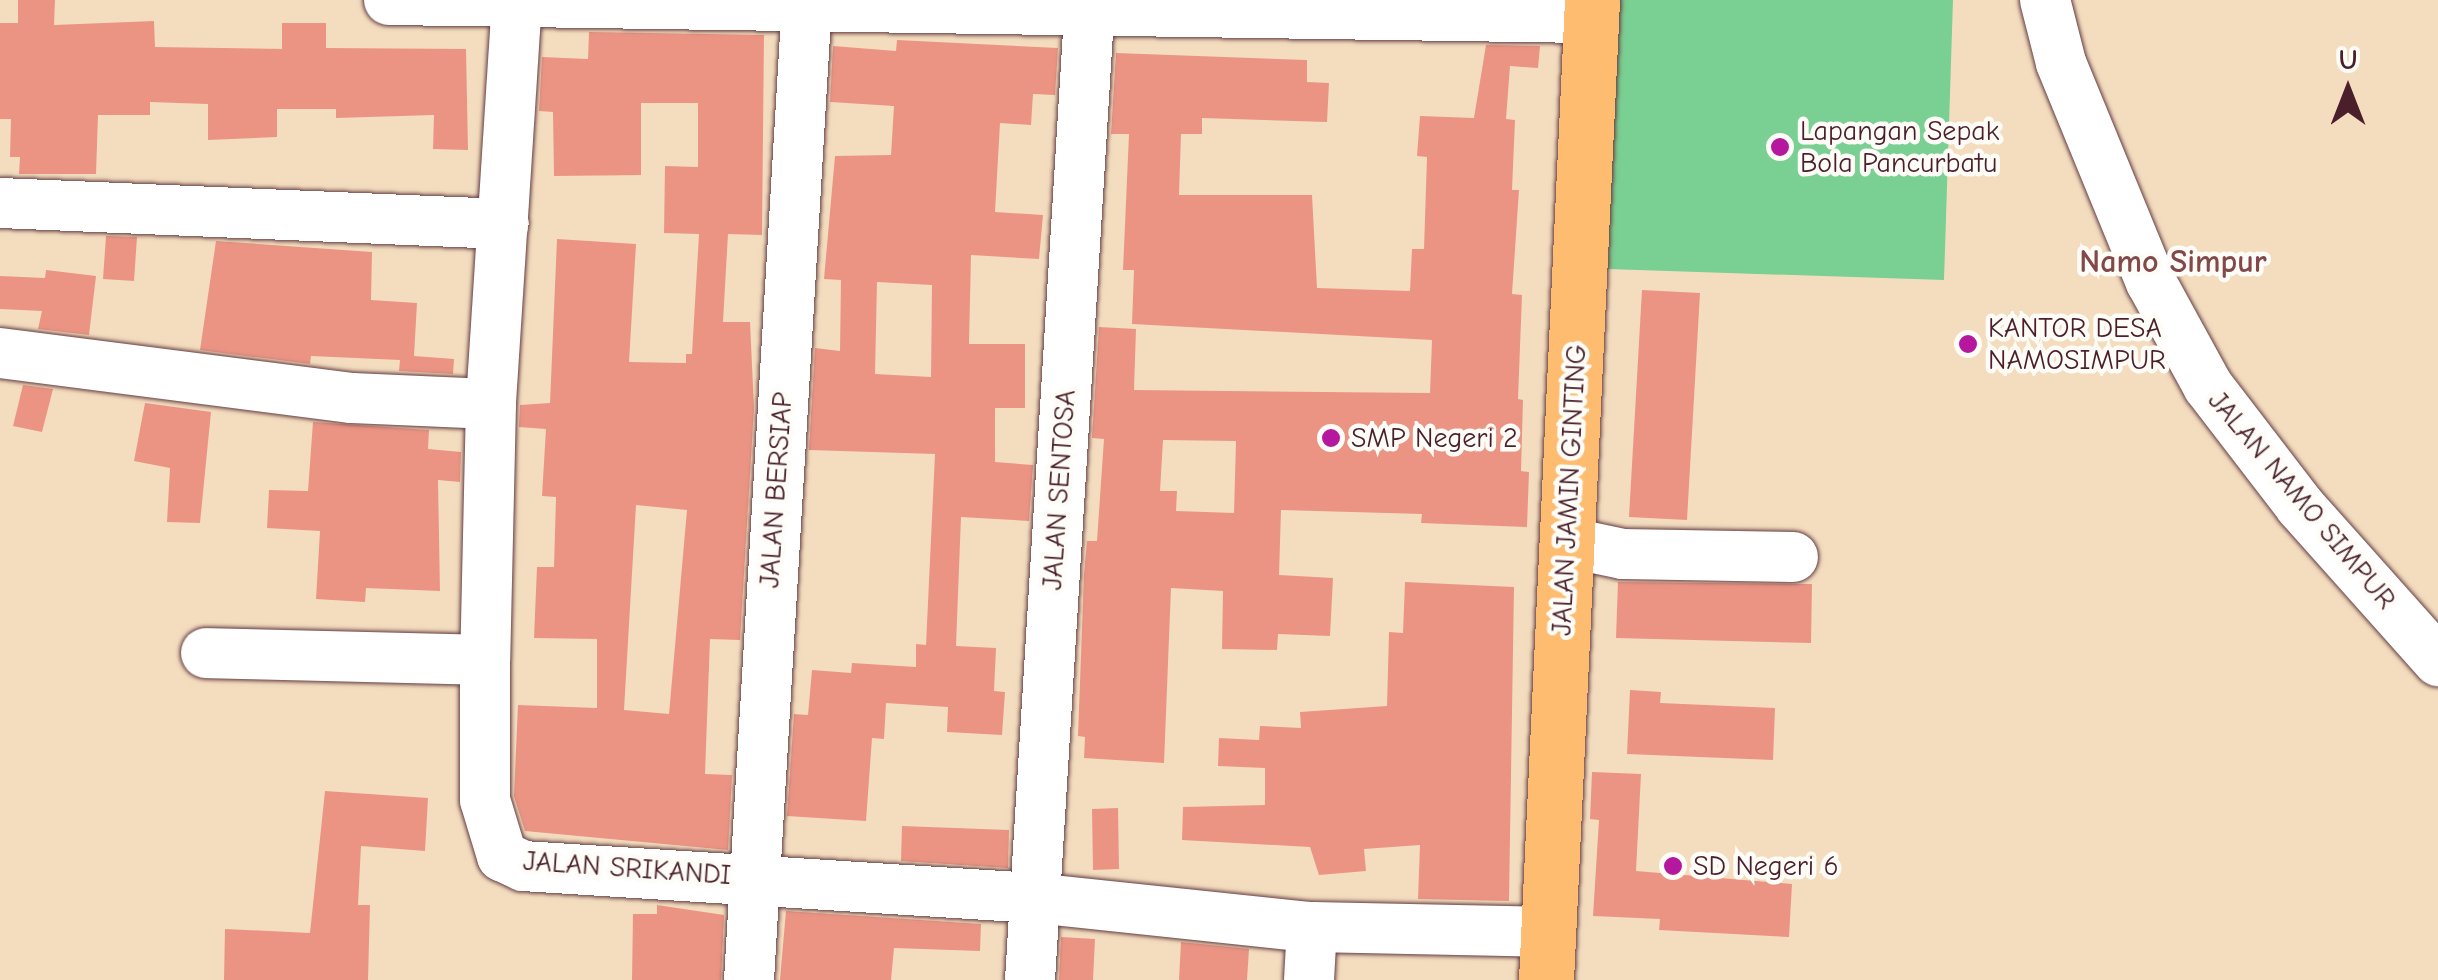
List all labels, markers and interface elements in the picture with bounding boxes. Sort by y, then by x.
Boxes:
north arrow [2298,40,2398,140]
text: U [2339,44,2357,76]
place label: Lapangan Sepak Bola Pancurbatu [1800,114,1999,180]
marker: Lapangan Sepak Bola Pancurbatu [1769,136,1791,158]
district label: Namo Simpur [2079,243,2267,281]
place label: KANTOR DESA NAMOSIMPUR [1988,311,2166,377]
marker: KANTOR DESA NAMOSIMPUR [1957,333,1979,355]
street label: JALAN JAMIN GINTING [1545,343,1593,637]
street label: JALAN NAMO SIMPUR [2201,384,2403,616]
street label: JALAN SENTOSA [1035,389,1083,591]
street label: JALAN BERSIAP [752,391,800,589]
place label: SMP Negeri 2 [1351,421,1518,455]
marker: SMP Negeri 2 [1320,427,1342,449]
street label: JALAN SRIKANDI [522,844,732,892]
place label: SD Negeri 6 [1693,849,1839,883]
marker: SD Negeri 6 [1662,855,1684,877]

